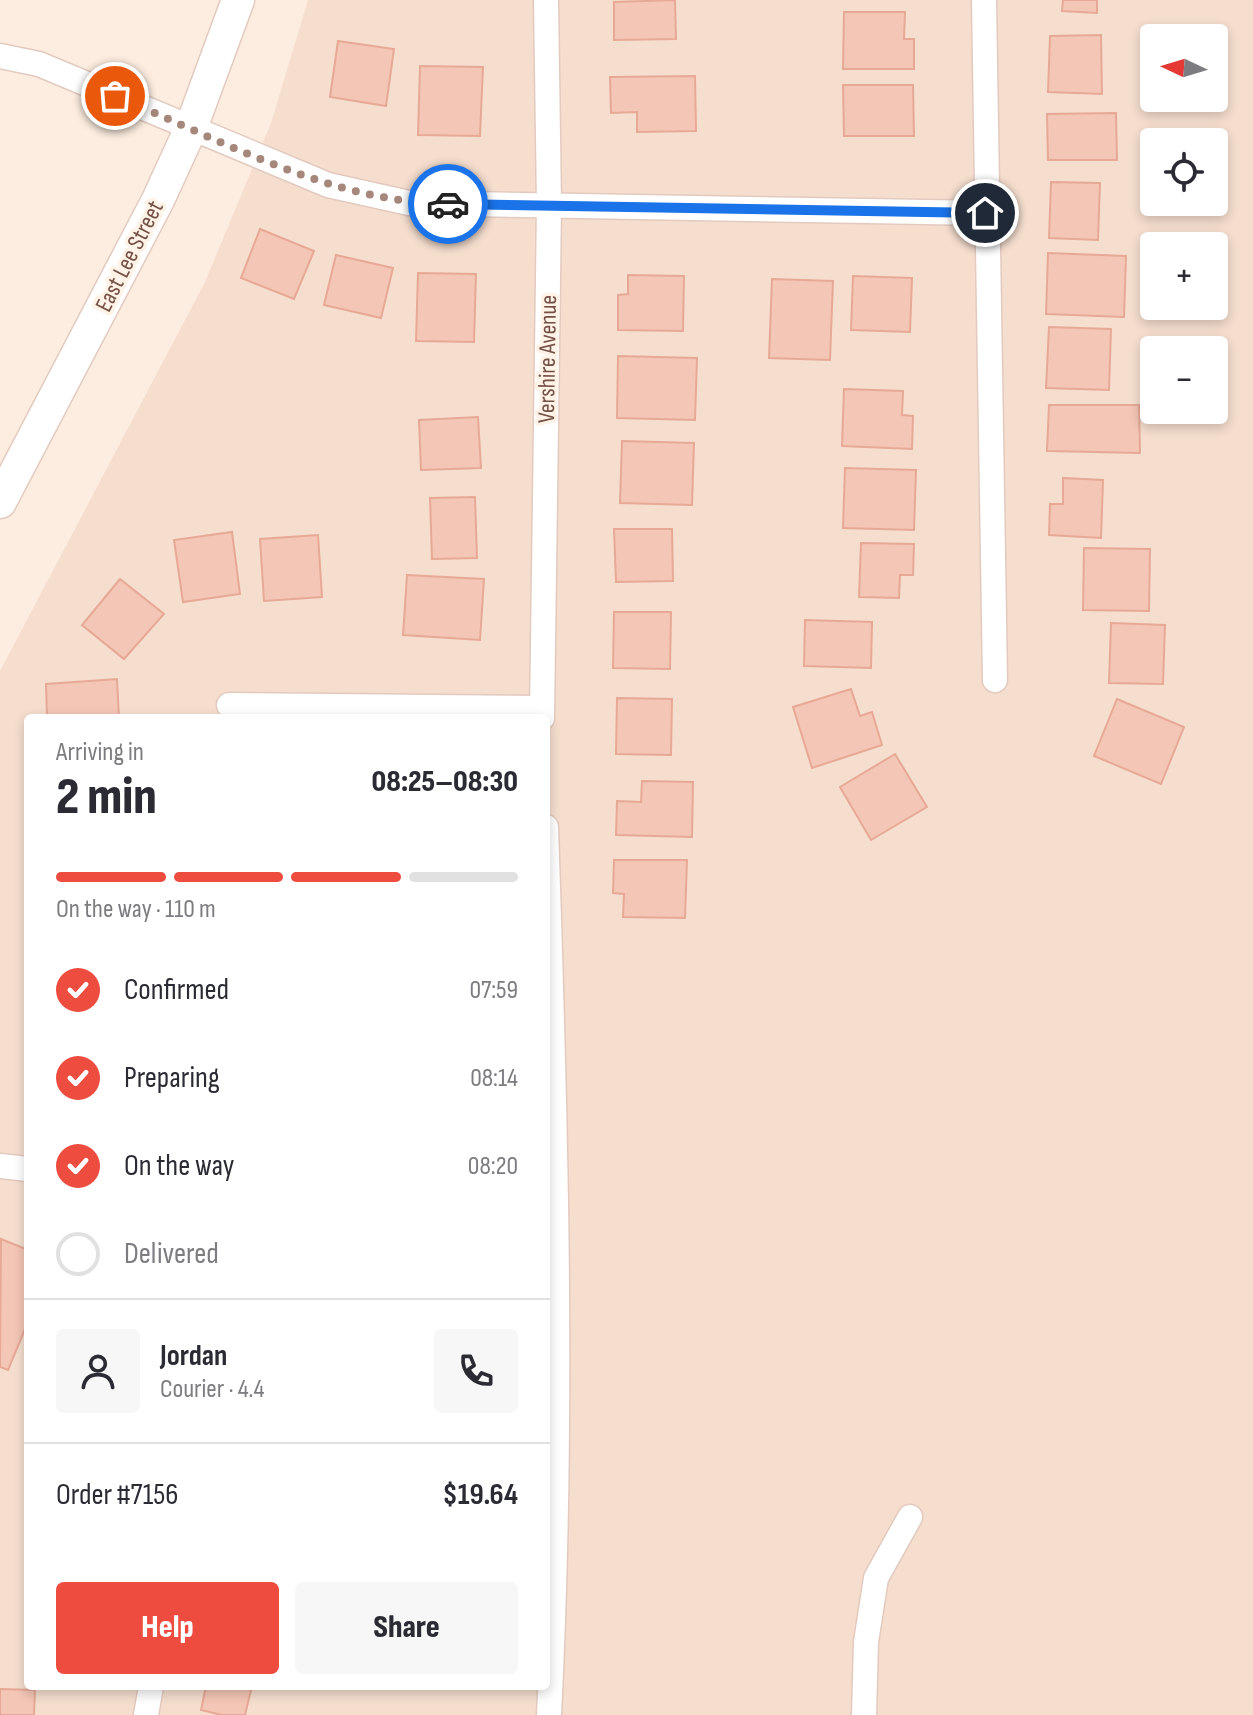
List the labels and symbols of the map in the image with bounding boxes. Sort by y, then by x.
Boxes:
north arrow [1140,24,1228,112]
pin [81,62,149,130]
courier [408,164,488,244]
pin [951,179,1019,247]
street label: East Lee Street [89,196,170,317]
street label: Vershire Avenue [532,295,563,423]

